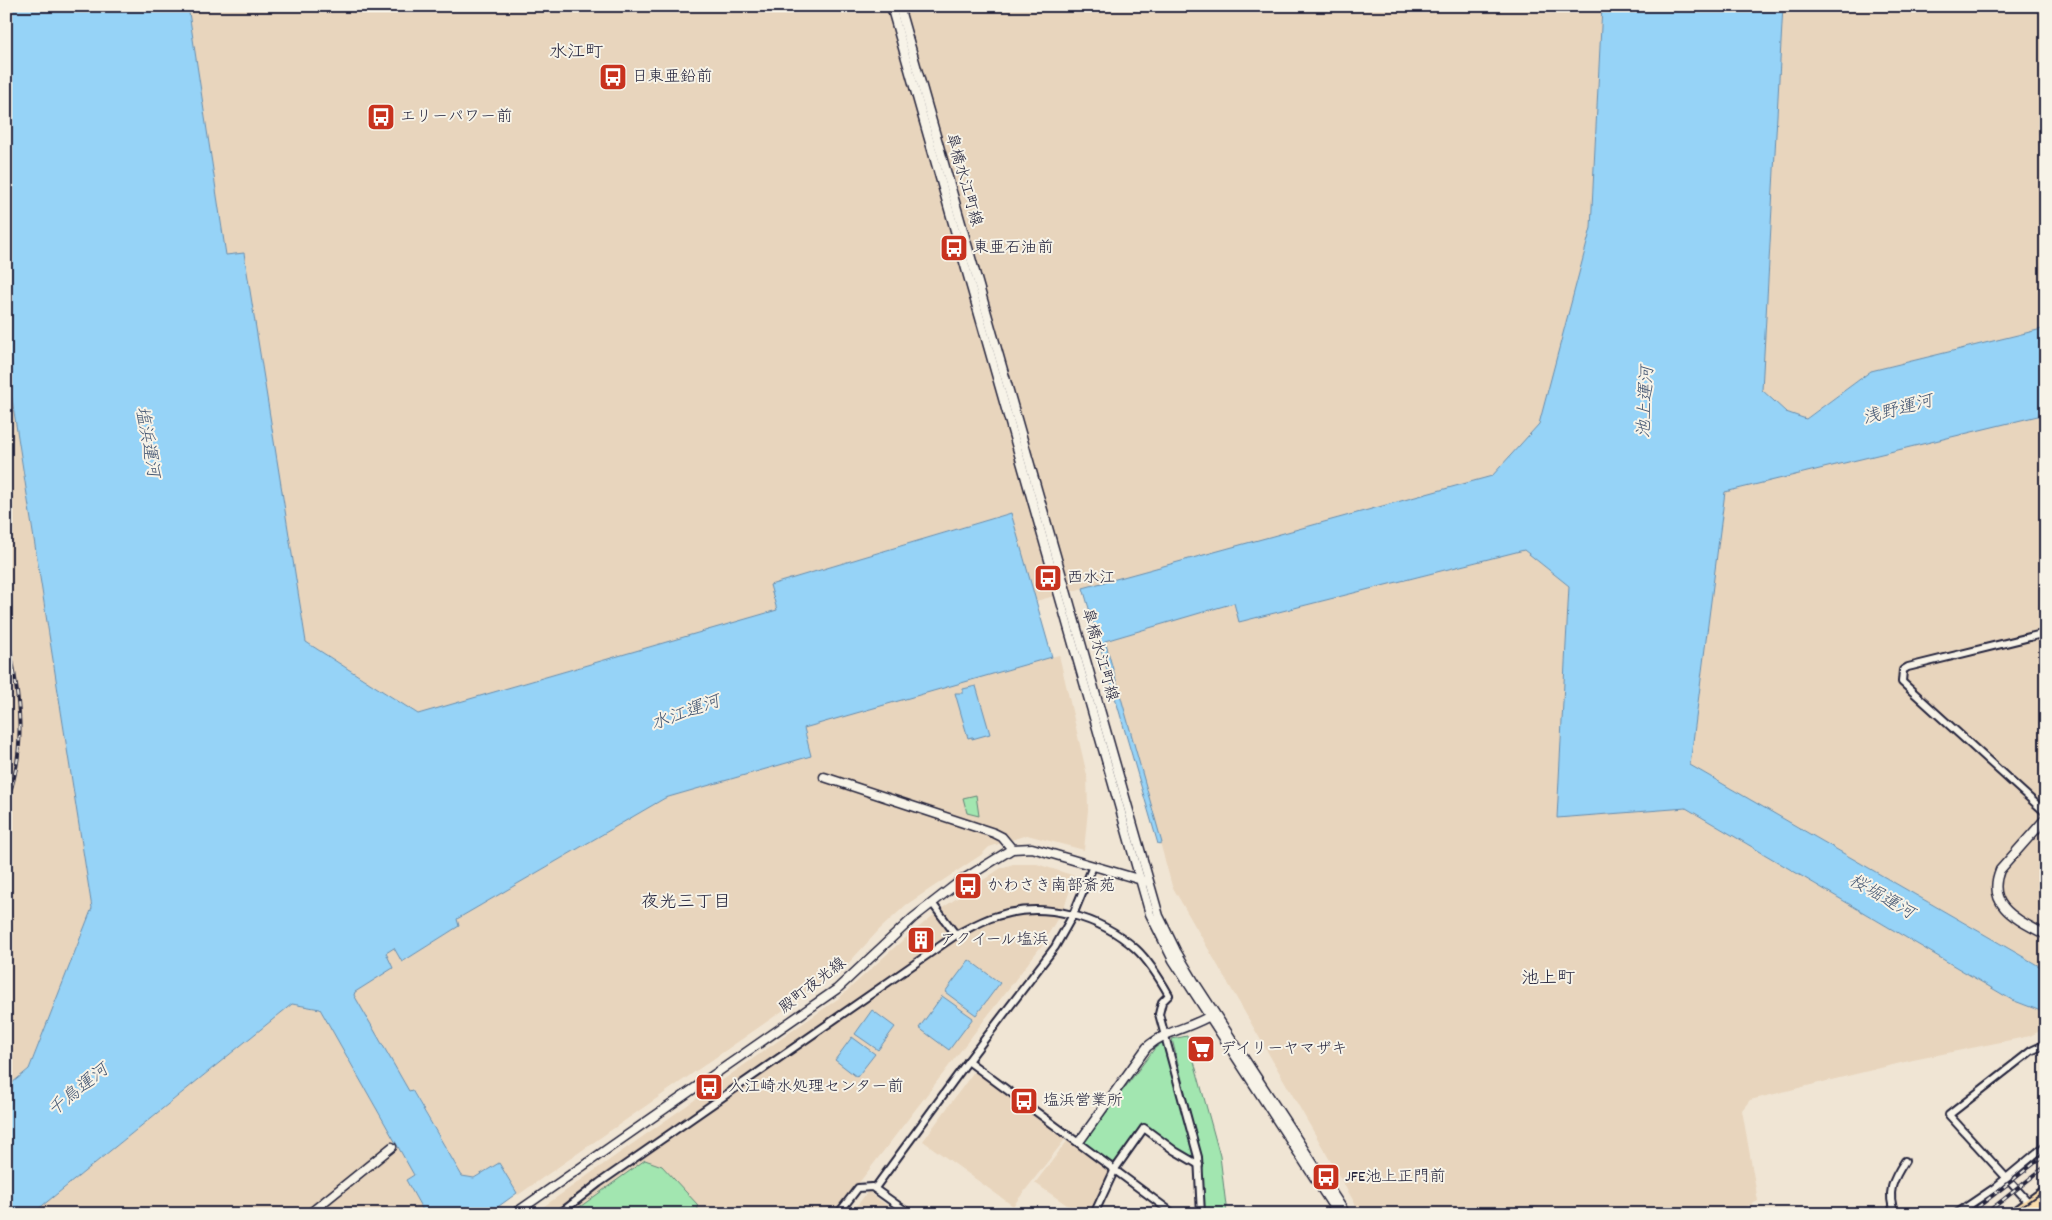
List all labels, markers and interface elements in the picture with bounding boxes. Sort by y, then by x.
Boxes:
district label: 水江町 [549,41,603,66]
bus stop icon: 日東亜鉛前 [598,62,628,92]
place label: 日東亜鉛前 [632,66,712,89]
bus stop icon: エリーパワー前 [366,102,396,132]
place label: エリーパワー前 [400,106,512,129]
street label: 皐橋水江町線 [939,131,987,229]
bus stop icon: 東亜石油前 [939,233,969,263]
place label: 東亜石油前 [973,237,1053,260]
water label: 池上運河 [1633,362,1662,439]
water label: 浅野運河 [1860,389,1939,432]
water label: 塩浜運河 [127,404,165,483]
bus stop icon: 西水江 [1033,563,1063,593]
place label: 西水江 [1067,567,1115,590]
street label: 皐橋水江町線 [1075,606,1123,704]
water label: 水江運河 [648,689,727,738]
water label: 桜堀運河 [1844,869,1921,928]
bus stop icon: かわさき南部斎苑 [953,871,983,901]
place label: かわさき南部斎苑 [987,875,1115,898]
district label: 夜光三丁目 [641,891,731,916]
building icon: アクイール塩浜 [906,925,936,955]
place label: アクイール塩浜 [940,929,1048,952]
street label: 殿町夜光線 [774,952,852,1020]
district label: 池上町 [1521,967,1575,992]
supermarket icon: デイリーヤマザキ [1186,1034,1216,1064]
place label: デイリーヤマザキ [1220,1038,1347,1061]
water label: 千鳥運河 [43,1057,117,1123]
bus stop icon: 入江崎水処理センター前 [694,1072,724,1102]
place label: 入江崎水処理センター前 [728,1076,903,1099]
bus stop icon: 塩浜営業所 [1009,1086,1039,1116]
place label: 塩浜営業所 [1043,1090,1123,1113]
bus stop icon: JFE池上正門前 [1311,1162,1341,1192]
place label: JFE池上正門前 [1345,1166,1445,1189]

